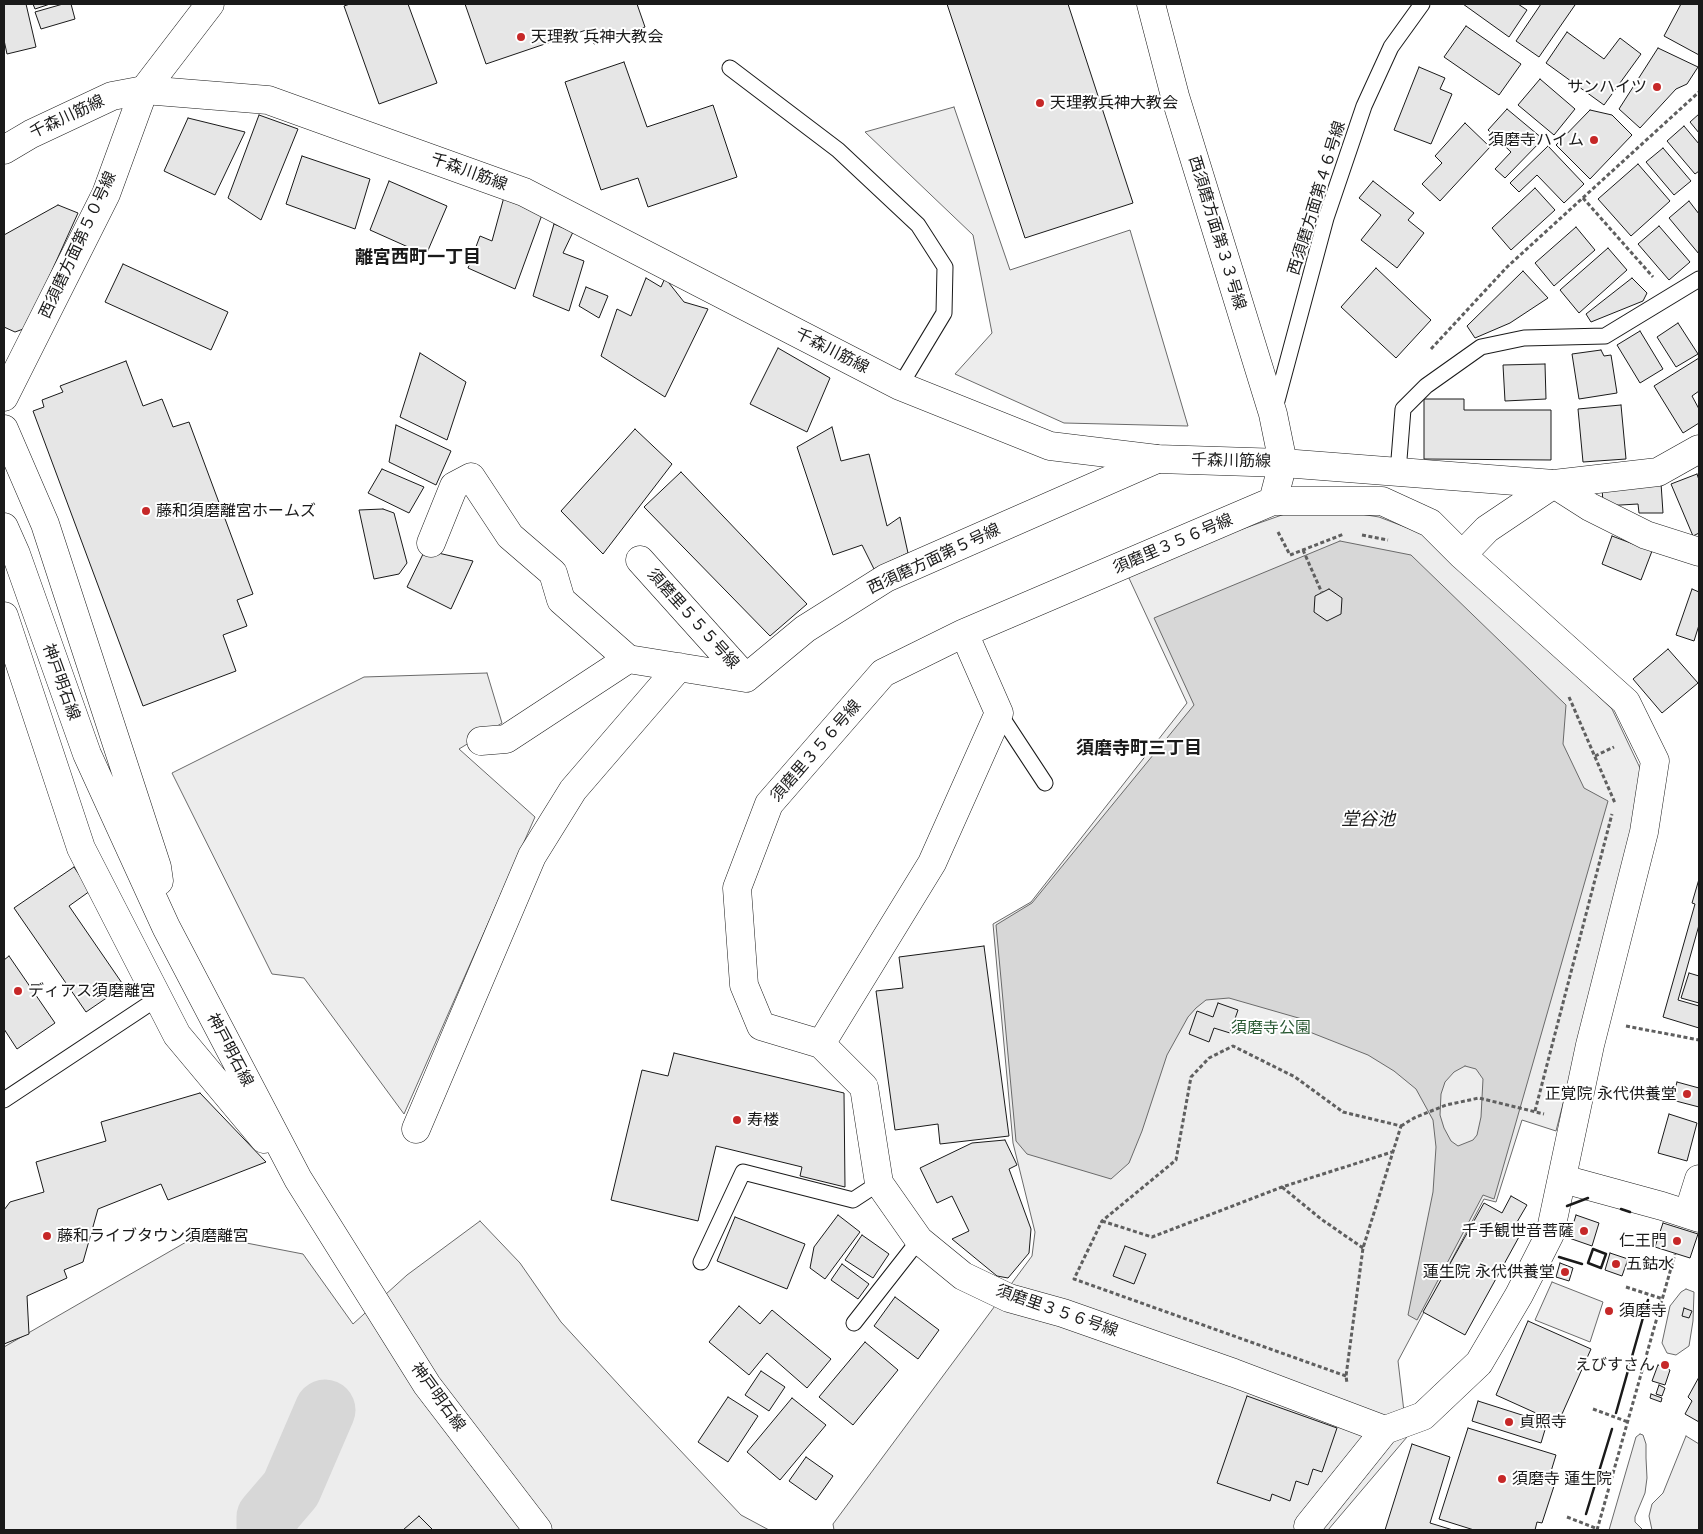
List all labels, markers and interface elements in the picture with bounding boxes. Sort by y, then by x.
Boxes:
place label: 天理教 兵神大教会 [531,27,663,47]
marker: 天理教 兵神大教会 [515,31,527,43]
place label: サンハイツ [1567,77,1647,97]
marker: サンハイツ [1651,81,1663,93]
street label: 千森川筋線 [27,91,107,143]
place label: 天理教兵神大教会 [1050,93,1178,113]
marker: 天理教兵神大教会 [1034,97,1046,109]
street label: 西須磨方面第４６号線 [1284,119,1350,277]
place label: 須磨寺ハイム [1488,130,1584,150]
marker: 須磨寺ハイム [1588,134,1600,146]
street label: 千森川筋線 [428,149,510,195]
street label: 西須磨方面第３３号線 [1184,154,1250,312]
street label: 西須磨方面第５０号線 [35,168,121,322]
district label: 離宮西町一丁目 [355,247,481,269]
street label: 千森川筋線 [792,324,872,378]
street label: 千森川筋線 [1191,451,1271,471]
place label: 藤和須磨離宮ホームズ [156,501,316,521]
marker: 藤和須磨離宮ホームズ [140,505,152,517]
street label: 須磨里３５６号線 [1110,510,1236,578]
street label: 西須磨方面第５号線 [865,520,1003,598]
street label: 須磨里５５５号線 [643,565,743,673]
street label: 神戸明石線 [38,641,84,723]
street label: 須磨里３５６号線 [767,696,865,806]
district label: 須磨寺町三丁目 [1076,738,1202,760]
water label: 堂谷池 [1341,809,1395,831]
place label: ディアス須磨離宮 [28,981,156,1001]
marker: ディアス須磨離宮 [12,985,24,997]
street label: 神戸明石線 [203,1010,257,1090]
park label: 須磨寺公園 [1231,1018,1311,1038]
place label: 正覚院 永代供養堂 [1545,1084,1677,1104]
marker: 正覚院 永代供養堂 [1681,1088,1693,1100]
place label: 寿楼 [747,1110,779,1130]
marker: 寿楼 [731,1114,743,1126]
place label: 千手観世音菩薩 [1462,1221,1574,1241]
marker: 千手観世音菩薩 [1578,1225,1590,1237]
place label: 藤和ライブタウン須磨離宮 [57,1226,249,1246]
marker: 藤和ライブタウン須磨離宮 [41,1230,53,1242]
place label: 仁王門 [1619,1231,1667,1251]
marker: 仁王門 [1671,1235,1683,1247]
place label: 五鈷水 [1626,1254,1674,1274]
marker: 五鈷水 [1610,1258,1622,1270]
place label: 蓮生院 永代供養堂 [1423,1262,1555,1282]
marker: 蓮生院 永代供養堂 [1559,1266,1571,1278]
street label: 須磨里３５６号線 [993,1281,1121,1341]
place label: 須磨寺 [1619,1301,1667,1321]
marker: 須磨寺 [1603,1305,1615,1317]
place label: えびすさん [1575,1355,1655,1375]
street label: 神戸明石線 [407,1359,469,1435]
marker: えびすさん [1659,1359,1671,1371]
place label: 貞照寺 [1519,1412,1567,1432]
marker: 貞照寺 [1503,1416,1515,1428]
place label: 須磨寺 蓮生院 [1512,1469,1612,1489]
marker: 須磨寺 蓮生院 [1496,1473,1508,1485]

